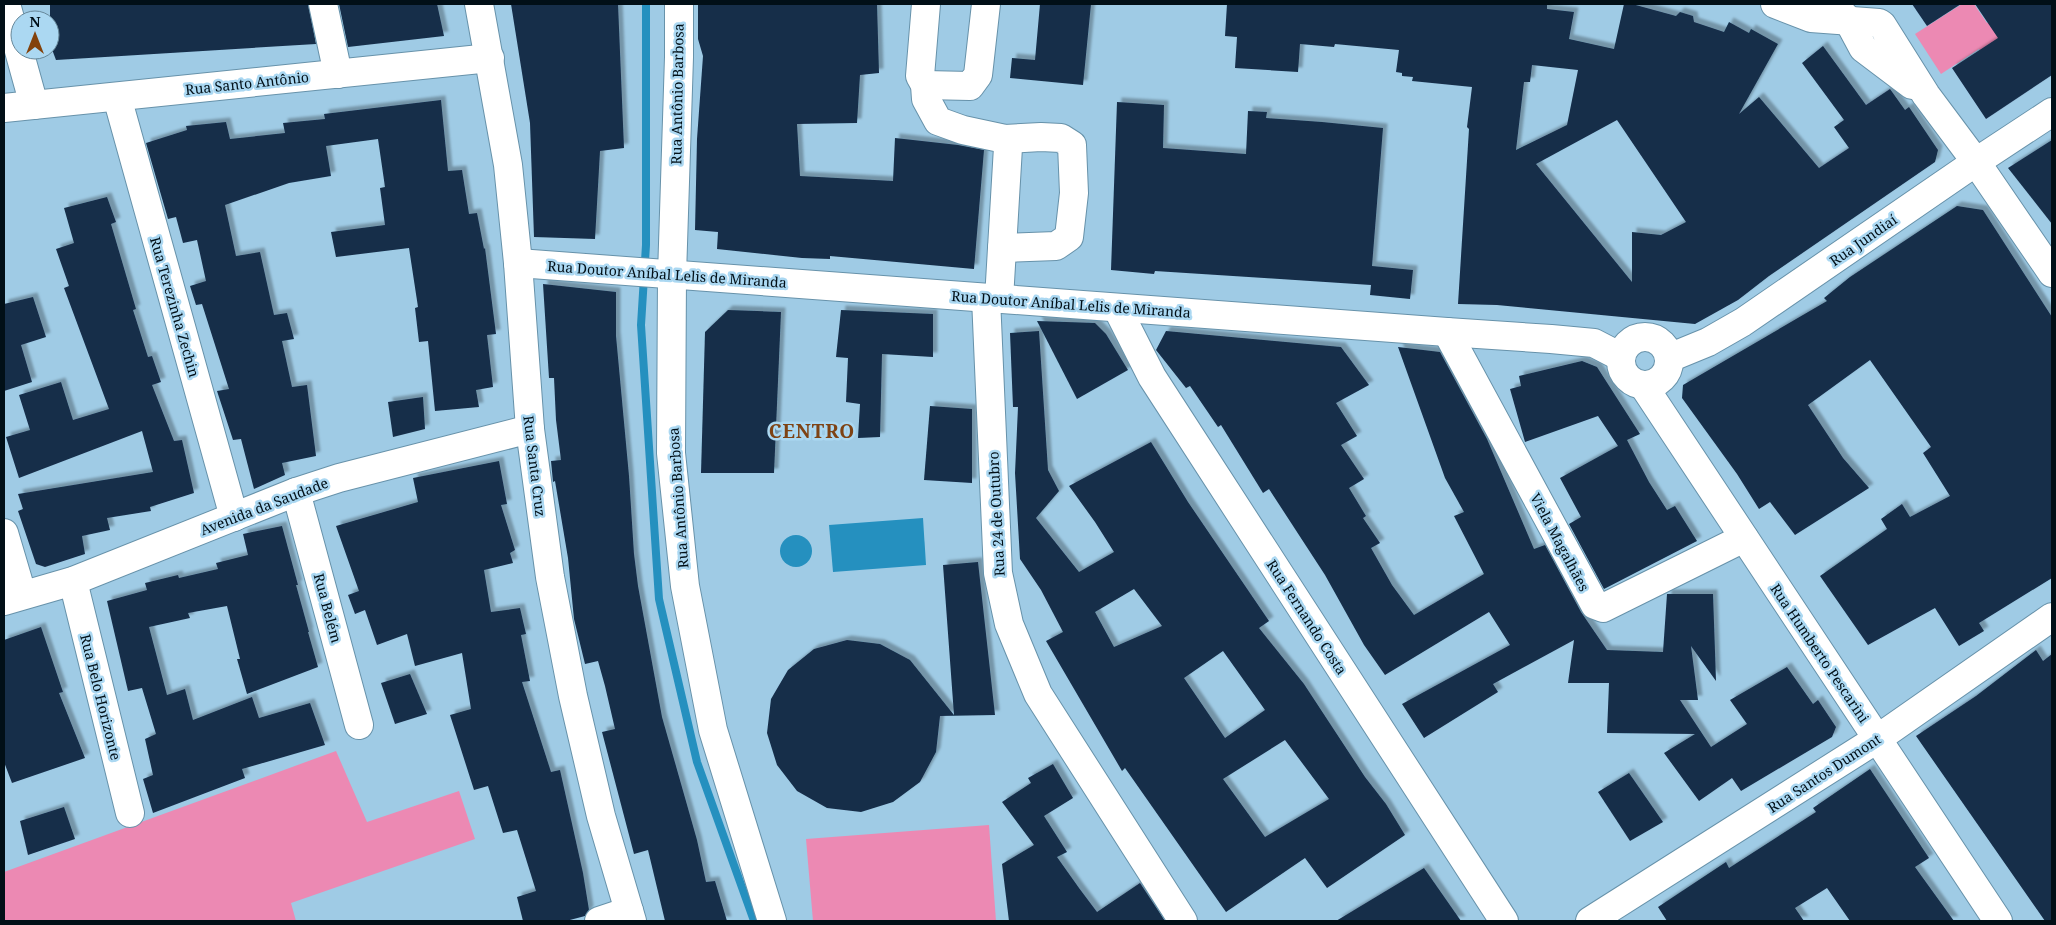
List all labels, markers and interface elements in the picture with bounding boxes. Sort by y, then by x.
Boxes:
north arrow [10,10,60,60]
text: N [29,12,41,31]
street label: Rua Antônio Barbosa [666,23,688,165]
street label: Rua Santo Antônio [184,67,310,99]
street label: Rua Jundiaí [1826,210,1901,270]
street label: Rua Terezinha Zechin [146,235,204,379]
street label: Rua Doutor Aníbal Lelis de Miranda [547,256,787,292]
street label: Rua Doutor Aníbal Lelis de Miranda [951,286,1191,322]
street label: Rua Santa Cruz [519,414,551,518]
district label: CENTRO [769,418,855,444]
street label: Rua Antônio Barbosa [664,427,692,569]
street label: Rua 24 de Outubro [983,451,1009,577]
street label: Avenida da Saudade [197,473,331,539]
street label: Viela Magalhães [1526,490,1594,594]
street label: Rua Fernando Costa [1263,556,1351,678]
street label: Rua Belém [310,571,346,645]
street label: Rua Humberto Pescarini [1766,580,1874,727]
street label: Rua Belo Horizonte [76,632,126,762]
street label: Rua Santos Dumont [1764,729,1884,817]

